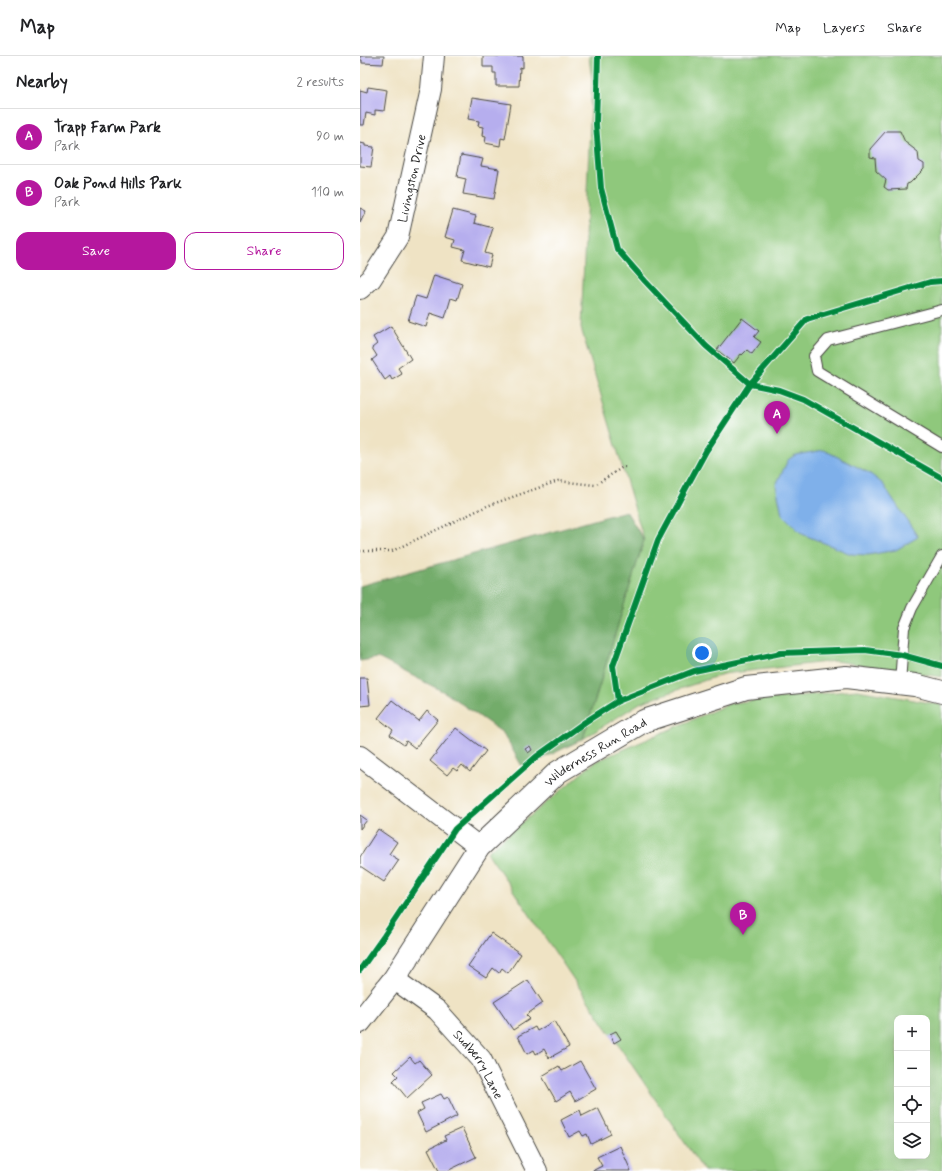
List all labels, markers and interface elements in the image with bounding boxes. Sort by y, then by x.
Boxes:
text: Map [20,15,55,40]
text: Map [775,19,801,37]
text: Layers [823,19,865,37]
text: Share [887,19,922,37]
text: Nearby [16,71,68,93]
text: 2 results [297,74,344,91]
text: Trapp Farm Park [54,118,161,138]
text: A [25,128,33,145]
text: 90 m [316,128,344,145]
street label: Livingston Drive [394,133,431,224]
text: Park [54,138,80,155]
text: Oak Pond Hills Park [54,174,182,194]
text: B [25,184,33,201]
text: 110 m [311,184,344,201]
text: Park [54,194,80,211]
button: Save [16,232,176,270]
button: Share [184,232,344,270]
pin: A [764,401,790,434]
your location [692,643,712,663]
street label: Wilderness Run Road [541,714,650,791]
pin: B [730,902,756,935]
map controls [894,1015,930,1159]
button: + [894,1015,930,1051]
street label: Sudberry Lane [449,1027,507,1102]
button: − [894,1051,930,1087]
button: locate [894,1087,930,1123]
button: layers [894,1123,930,1159]

